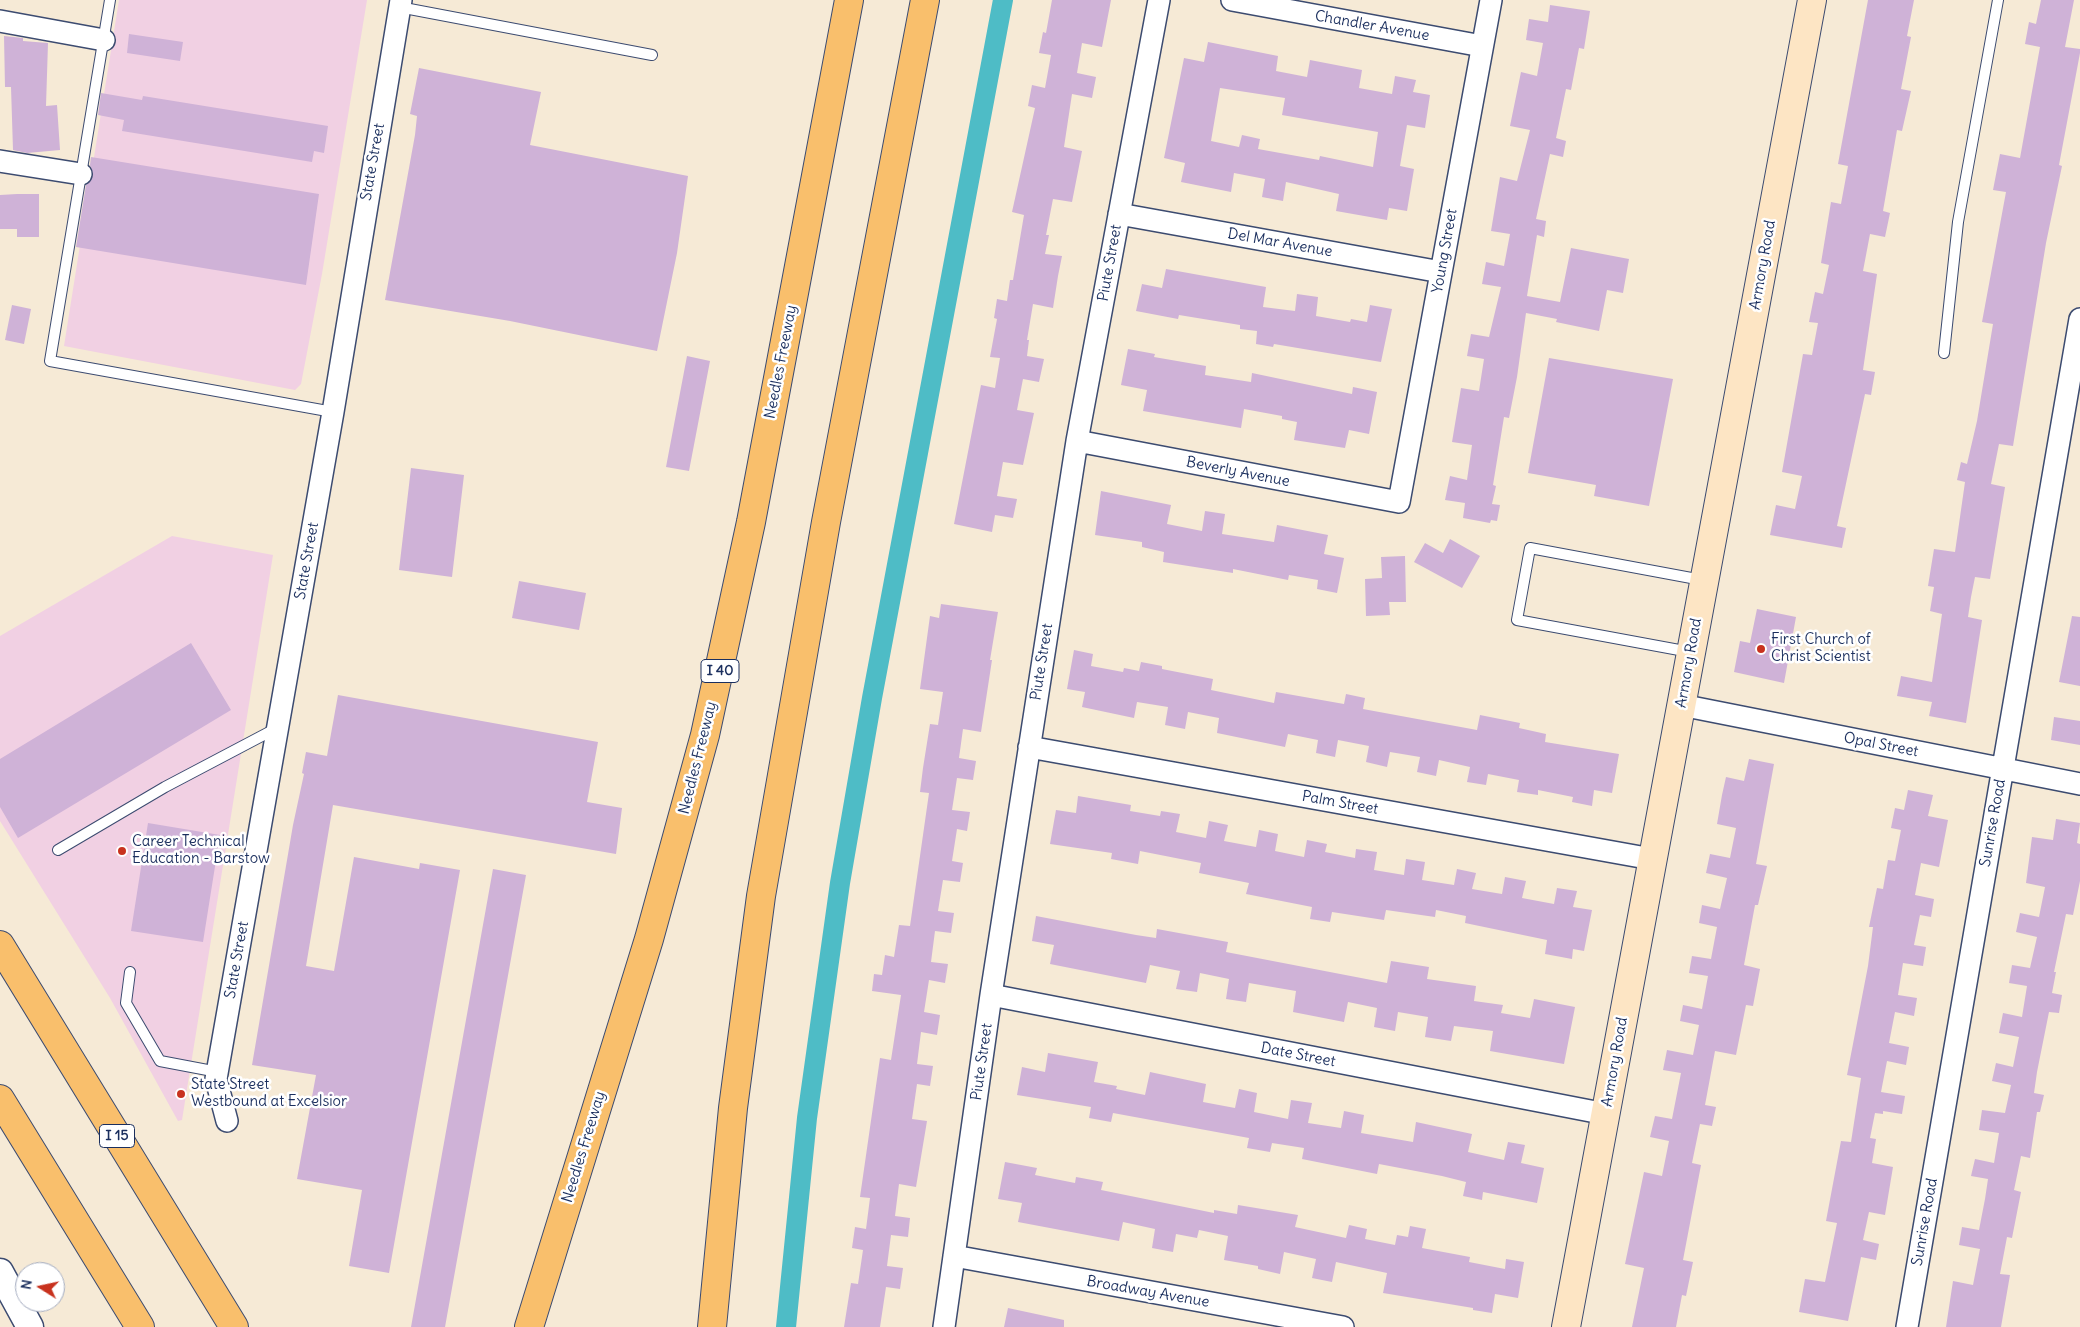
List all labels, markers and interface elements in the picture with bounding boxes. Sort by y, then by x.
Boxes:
street label: Chandler Avenue [1313,7,1431,45]
street label: State Street [357,122,389,202]
street label: Young Street [1429,208,1461,294]
street label: Armory Road [1746,219,1780,311]
street label: Piute Street [1094,223,1126,303]
street label: Del Mar Avenue [1226,225,1334,261]
street label: Needles Freeway [761,304,801,420]
street label: Beverly Avenue [1185,453,1291,491]
street label: State Street [291,521,323,601]
street label: Armory Road [1672,617,1706,709]
street label: Piute Street [1027,622,1057,702]
place label: First Church of Christ Scientist [1771,631,1871,666]
marker: First Church of Christ Scientist [1755,643,1767,655]
road number: I 40 [701,659,739,682]
street label: Needles Freeway [675,700,721,816]
street label: Opal Street [1842,729,1920,761]
street label: Sunrise Road [1976,778,2010,868]
street label: Palm Street [1300,787,1380,819]
place label: Career Technical Education - Barstow [132,833,270,868]
marker: Career Technical Education - Barstow [116,845,128,857]
street label: State Street [221,920,253,1000]
street label: Armory Road [1598,1016,1632,1108]
street label: Piute Street [968,1022,996,1102]
street label: Date Street [1259,1039,1337,1071]
place label: State Street Westbound at Excelsior [191,1076,347,1111]
marker: State Street Westbound at Excelsior [175,1088,187,1100]
street label: Needles Freeway [558,1089,610,1205]
road number: I 15 [100,1124,134,1148]
street label: Sunrise Road [1908,1177,1942,1267]
north arrow [15,1262,65,1312]
street label: Broadway Avenue [1085,1272,1211,1312]
text: N [17,1278,36,1291]

